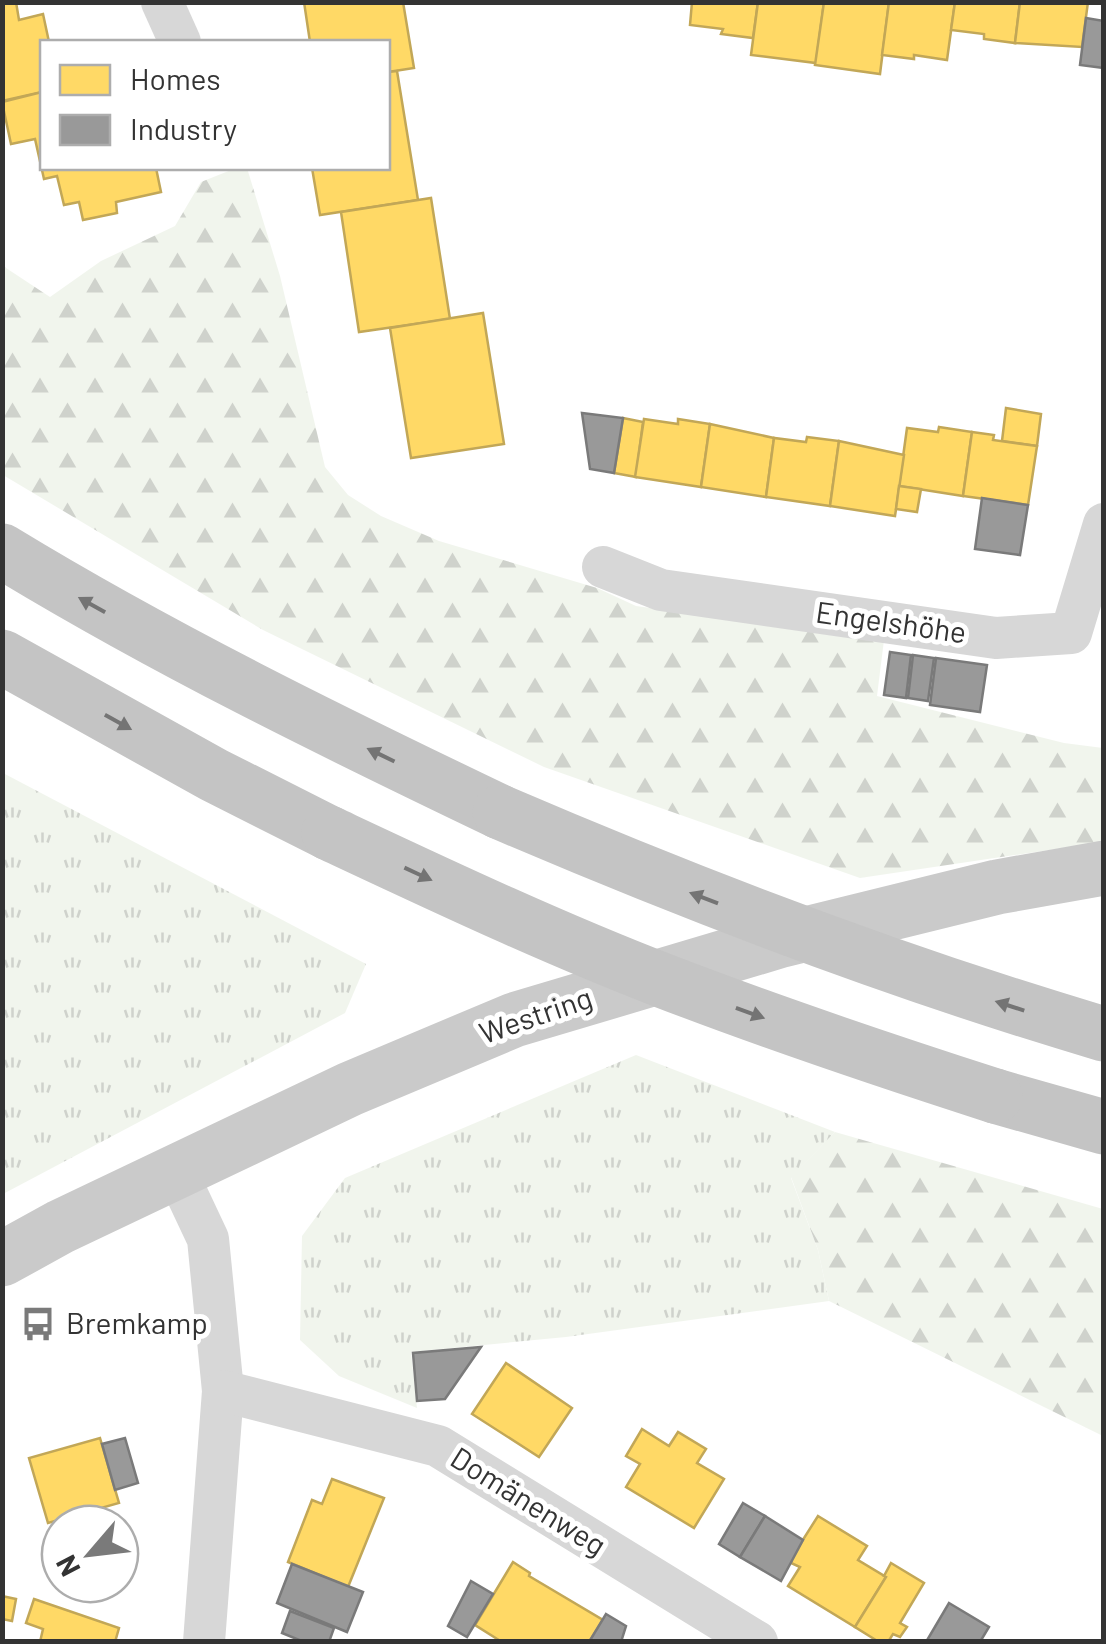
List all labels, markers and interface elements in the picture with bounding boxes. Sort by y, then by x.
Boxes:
legend [40,40,390,170]
text: Homes [130,60,221,96]
text: Industry [130,110,237,146]
street label: Engelshöhe [814,593,969,649]
one-way arrow [78,597,107,614]
one-way arrow [104,713,132,731]
one-way arrow [366,746,395,763]
one-way arrow [403,866,432,883]
one-way arrow [688,890,718,905]
street label: Westring [474,978,596,1050]
one-way arrow [995,998,1025,1013]
one-way arrow [735,1006,765,1021]
place label: Bremkamp [66,1304,208,1340]
bus stop icon: Bremkamp [19,1305,57,1343]
street label: Domänenweg [445,1438,613,1562]
north arrow [40,1504,140,1604]
text: N [48,1550,86,1582]

